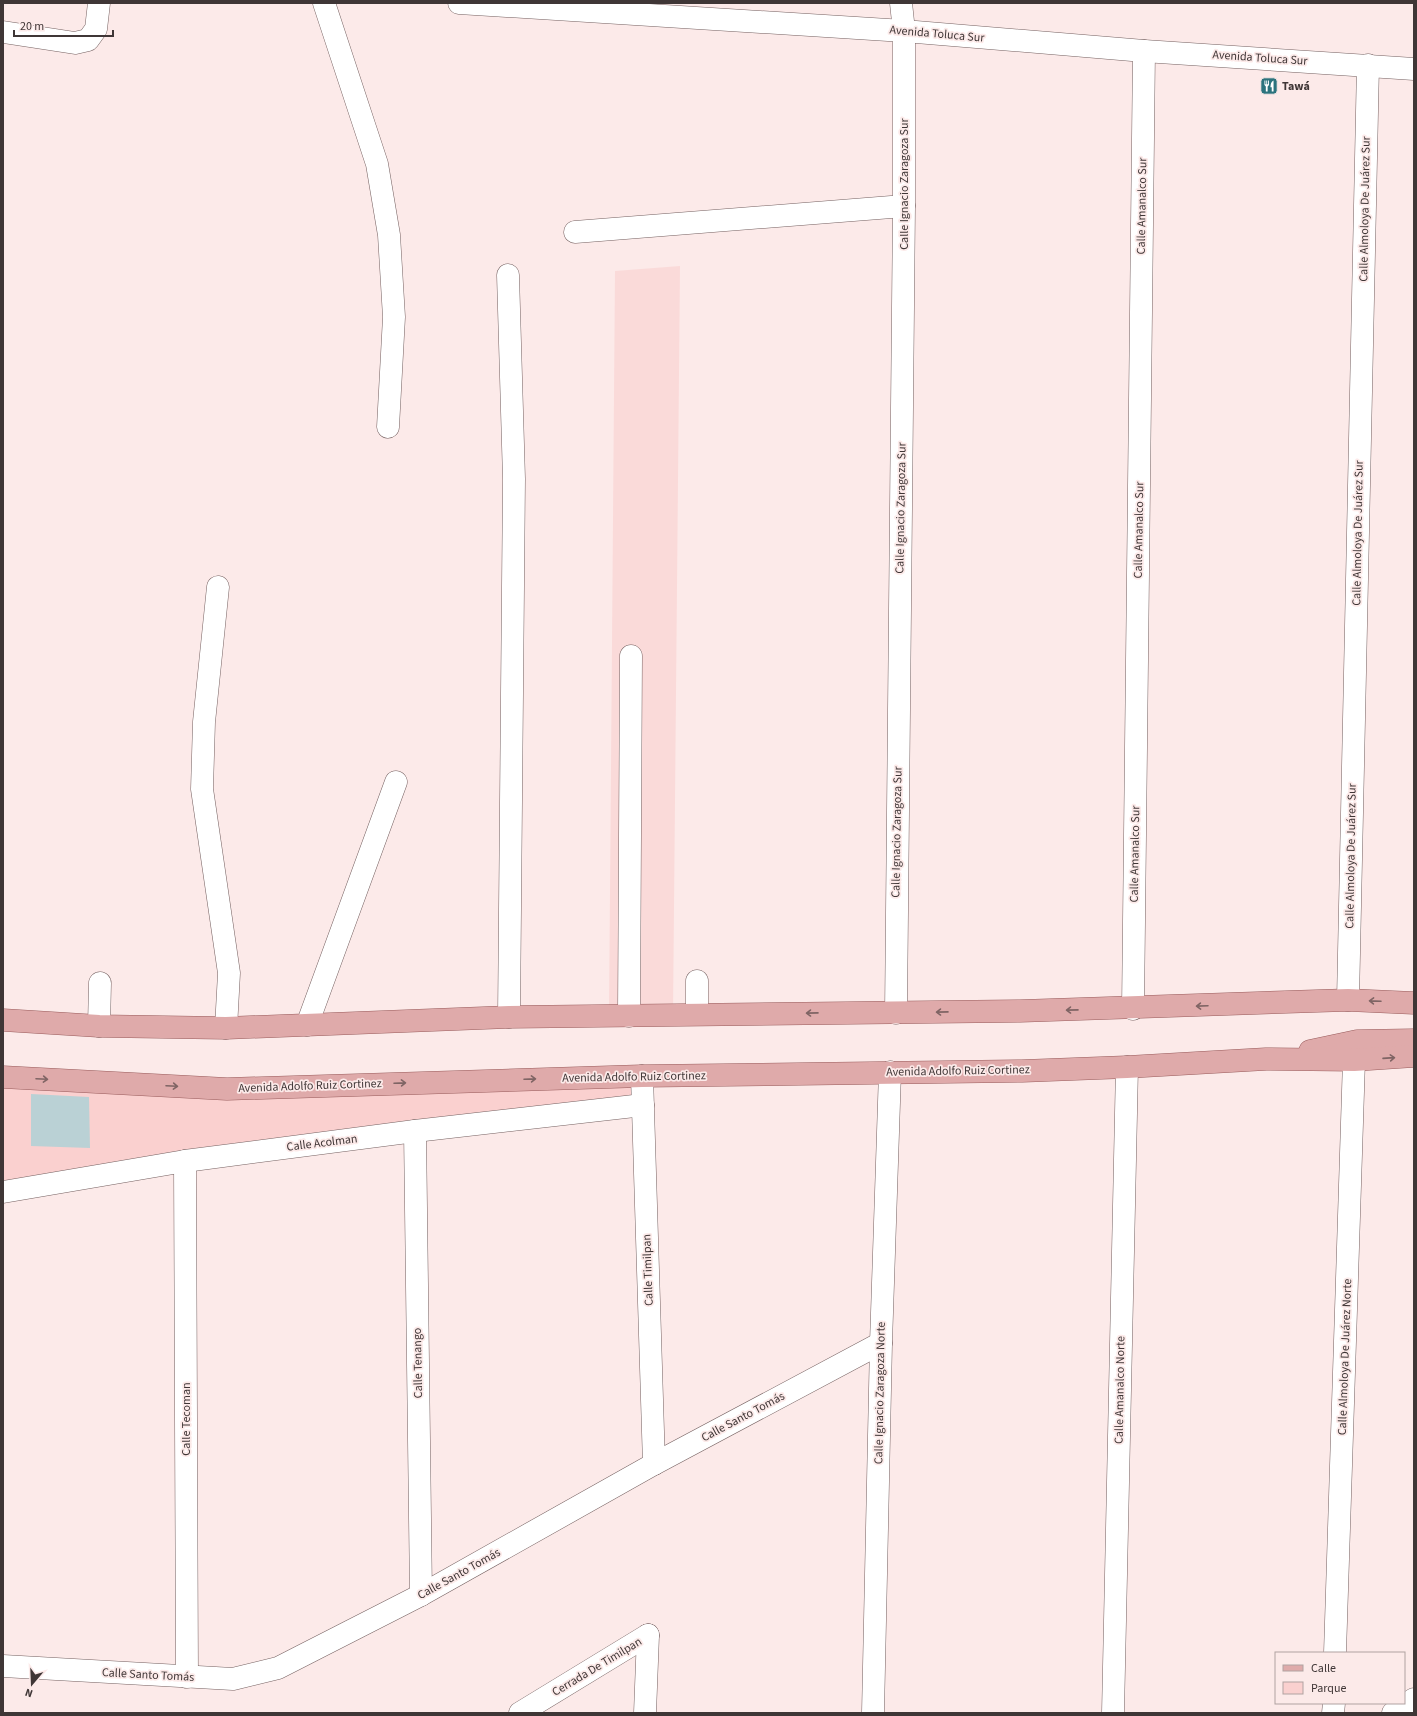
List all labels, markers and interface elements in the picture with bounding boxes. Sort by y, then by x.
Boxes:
scale bar [14,12,113,38]
text: 20 m [20,18,44,35]
street label: Avenida Toluca Sur [889,21,986,47]
street label: Avenida Toluca Sur [1212,46,1309,70]
restaurant icon: Tawá [1259,76,1279,96]
place label: Tawá [1282,78,1310,95]
street label: Calle Ignacio Zaragoza Sur [896,117,913,250]
street label: Calle Almoloya De Juárez Sur [1355,135,1375,282]
street label: Calle Amanalco Sur [1133,157,1151,255]
street label: Calle Ignacio Zaragoza Sur [891,441,911,574]
street label: Calle Almoloya De Juárez Sur [1348,459,1368,606]
street label: Calle Amanalco Sur [1130,481,1148,579]
street label: Calle Ignacio Zaragoza Sur [887,765,907,898]
street label: Calle Almoloya De Juárez Sur [1341,782,1361,929]
street label: Calle Amanalco Sur [1126,805,1144,903]
one-way arrow [1369,998,1382,1005]
one-way arrow [1196,1003,1209,1010]
one-way arrow [1066,1006,1079,1014]
one-way arrow [936,1008,949,1016]
one-way arrow [806,1009,819,1017]
one-way arrow [1382,1055,1395,1062]
street label: Avenida Adolfo Ruiz Cortinez [886,1061,1030,1081]
street label: Avenida Adolfo Ruiz Cortinez [562,1067,706,1087]
street label: Avenida Adolfo Ruiz Cortinez [238,1075,382,1097]
one-way arrow [35,1076,48,1083]
one-way arrow [523,1076,536,1083]
one-way arrow [393,1079,406,1087]
one-way arrow [165,1082,178,1089]
street label: Calle Acolman [286,1130,358,1156]
street label: Calle Timilpan [638,1234,658,1306]
street label: Calle Almoloya De Juárez Norte [1334,1278,1356,1436]
street label: Calle Ignacio Zaragoza Norte [870,1322,890,1464]
street label: Calle Tenango [409,1328,427,1398]
street label: Calle Amanalco Norte [1111,1336,1129,1444]
street label: Calle Tecoman [178,1382,195,1456]
street label: Calle Santo Tomás [698,1388,788,1446]
street label: Calle Santo Tomás [414,1544,504,1604]
street label: Cerrada De Timilpan [549,1633,645,1701]
legend [1275,1652,1405,1704]
text: Calle [1311,1660,1336,1677]
north arrow [12,1664,52,1704]
street label: Calle Santo Tomás [101,1664,195,1686]
text: Parque [1311,1680,1347,1697]
text: N [23,1685,35,1701]

